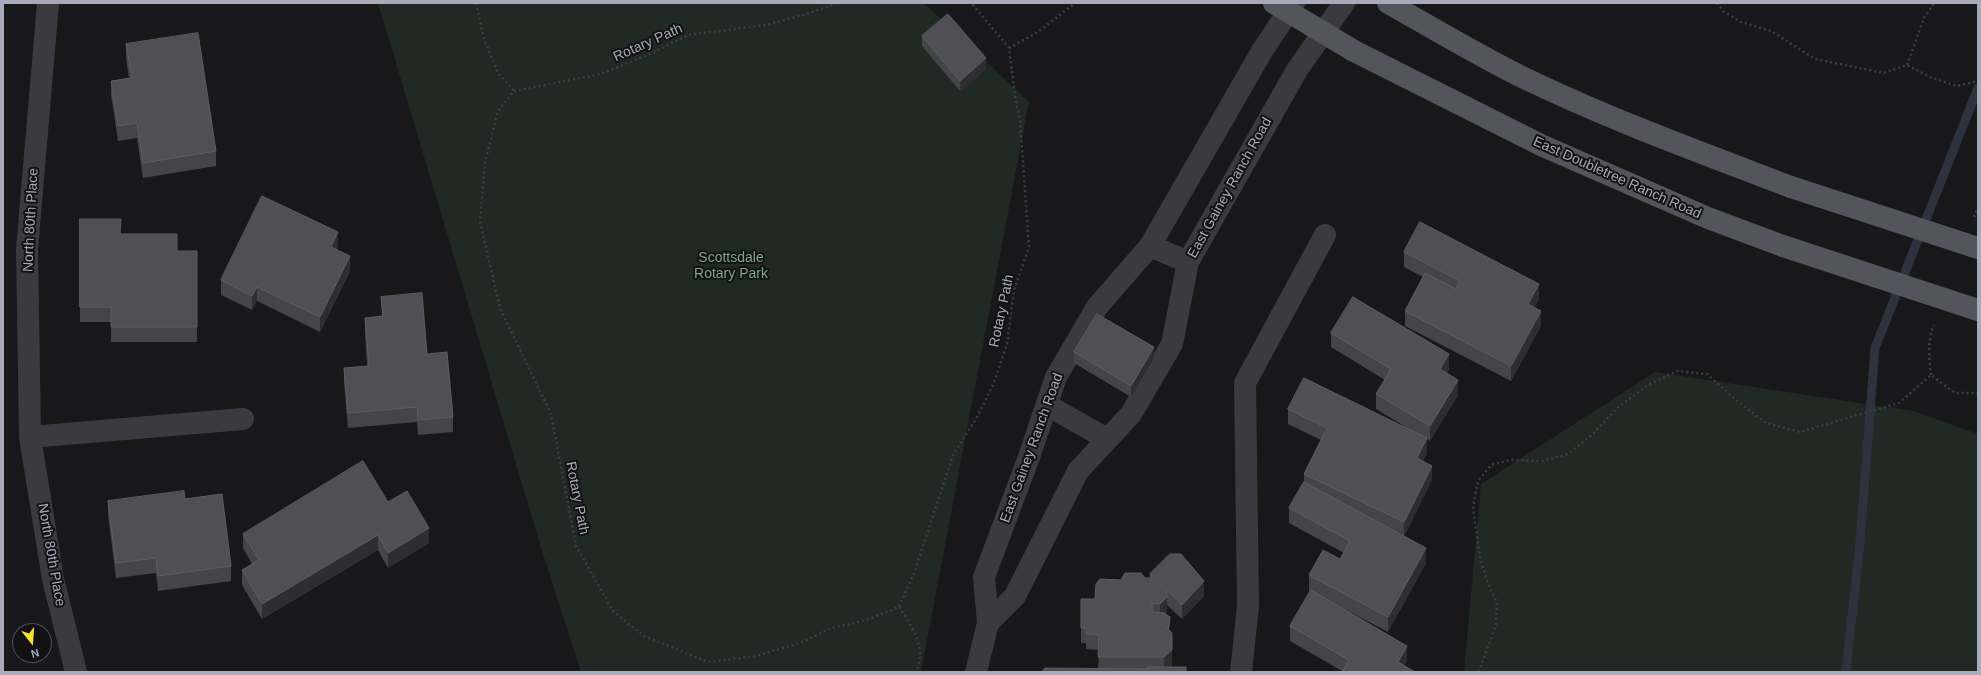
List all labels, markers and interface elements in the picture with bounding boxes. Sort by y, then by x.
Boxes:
street label: Rotary Path [611,20,685,66]
street label: East Gainey Ranch Road [1184,115,1276,261]
street label: East Doubletree Ranch Road [1530,133,1704,223]
street label: North 80th Place [20,167,42,273]
park label: Scottsdale Rotary Park [694,250,768,282]
street label: Rotary Path [986,273,1018,349]
street label: East Gainey Ranch Road [997,371,1067,525]
street label: Rotary Path [562,460,592,536]
street label: North 80th Place [34,502,68,608]
north arrow [12,623,52,663]
text: N [30,647,41,660]

